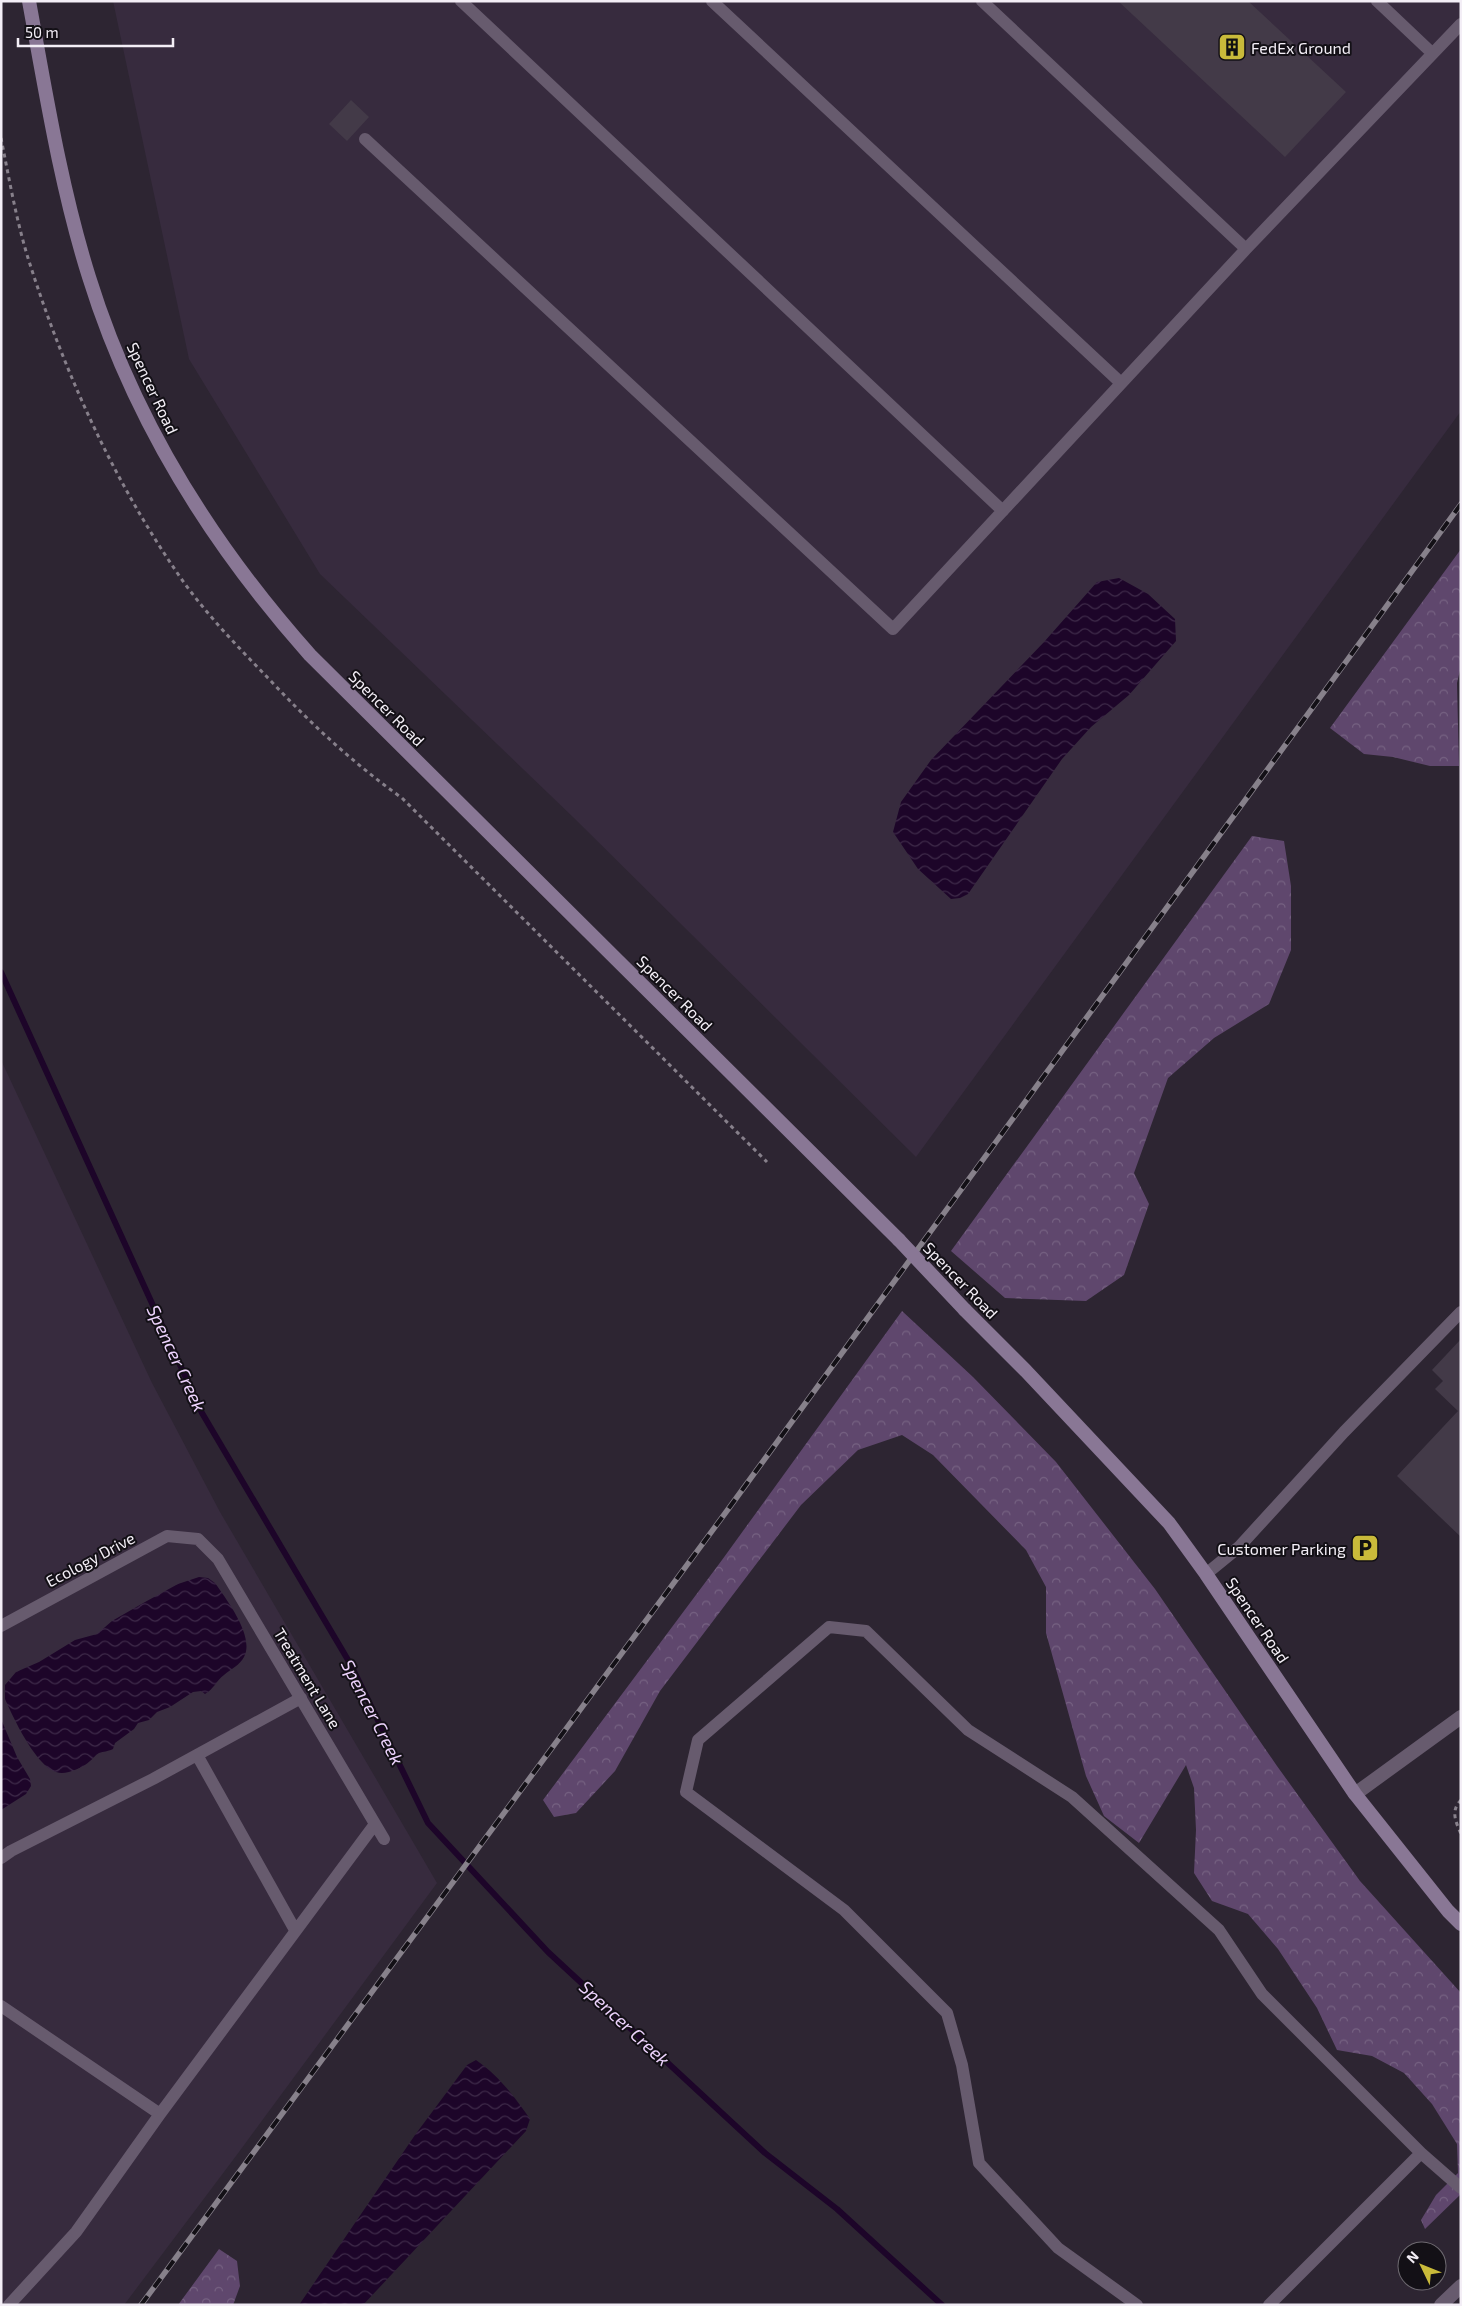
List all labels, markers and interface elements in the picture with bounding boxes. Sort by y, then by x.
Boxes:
scale bar [18,15,172,47]
text: 50 m [25,23,59,41]
building icon: FedEx Ground [1217,32,1247,62]
place label: FedEx Ground [1251,38,1351,57]
street label: Spencer Road [123,339,183,437]
street label: Spencer Road [345,666,429,750]
street label: Spencer Road [633,951,717,1035]
street label: Spencer Road [920,1238,1002,1322]
water label: Spencer Creek [143,1301,211,1415]
street label: Ecology Drive [42,1528,138,1590]
parking icon: Customer Parking [1350,1533,1380,1563]
place label: Customer Parking [1217,1539,1346,1558]
street label: Spencer Road [1222,1574,1294,1666]
street label: Treatment Lane [271,1624,345,1732]
water label: Spencer Creek [337,1656,409,1768]
water label: Spencer Creek [575,1976,675,2070]
north arrow [1397,2241,1447,2291]
text: N [1402,2247,1422,2266]

